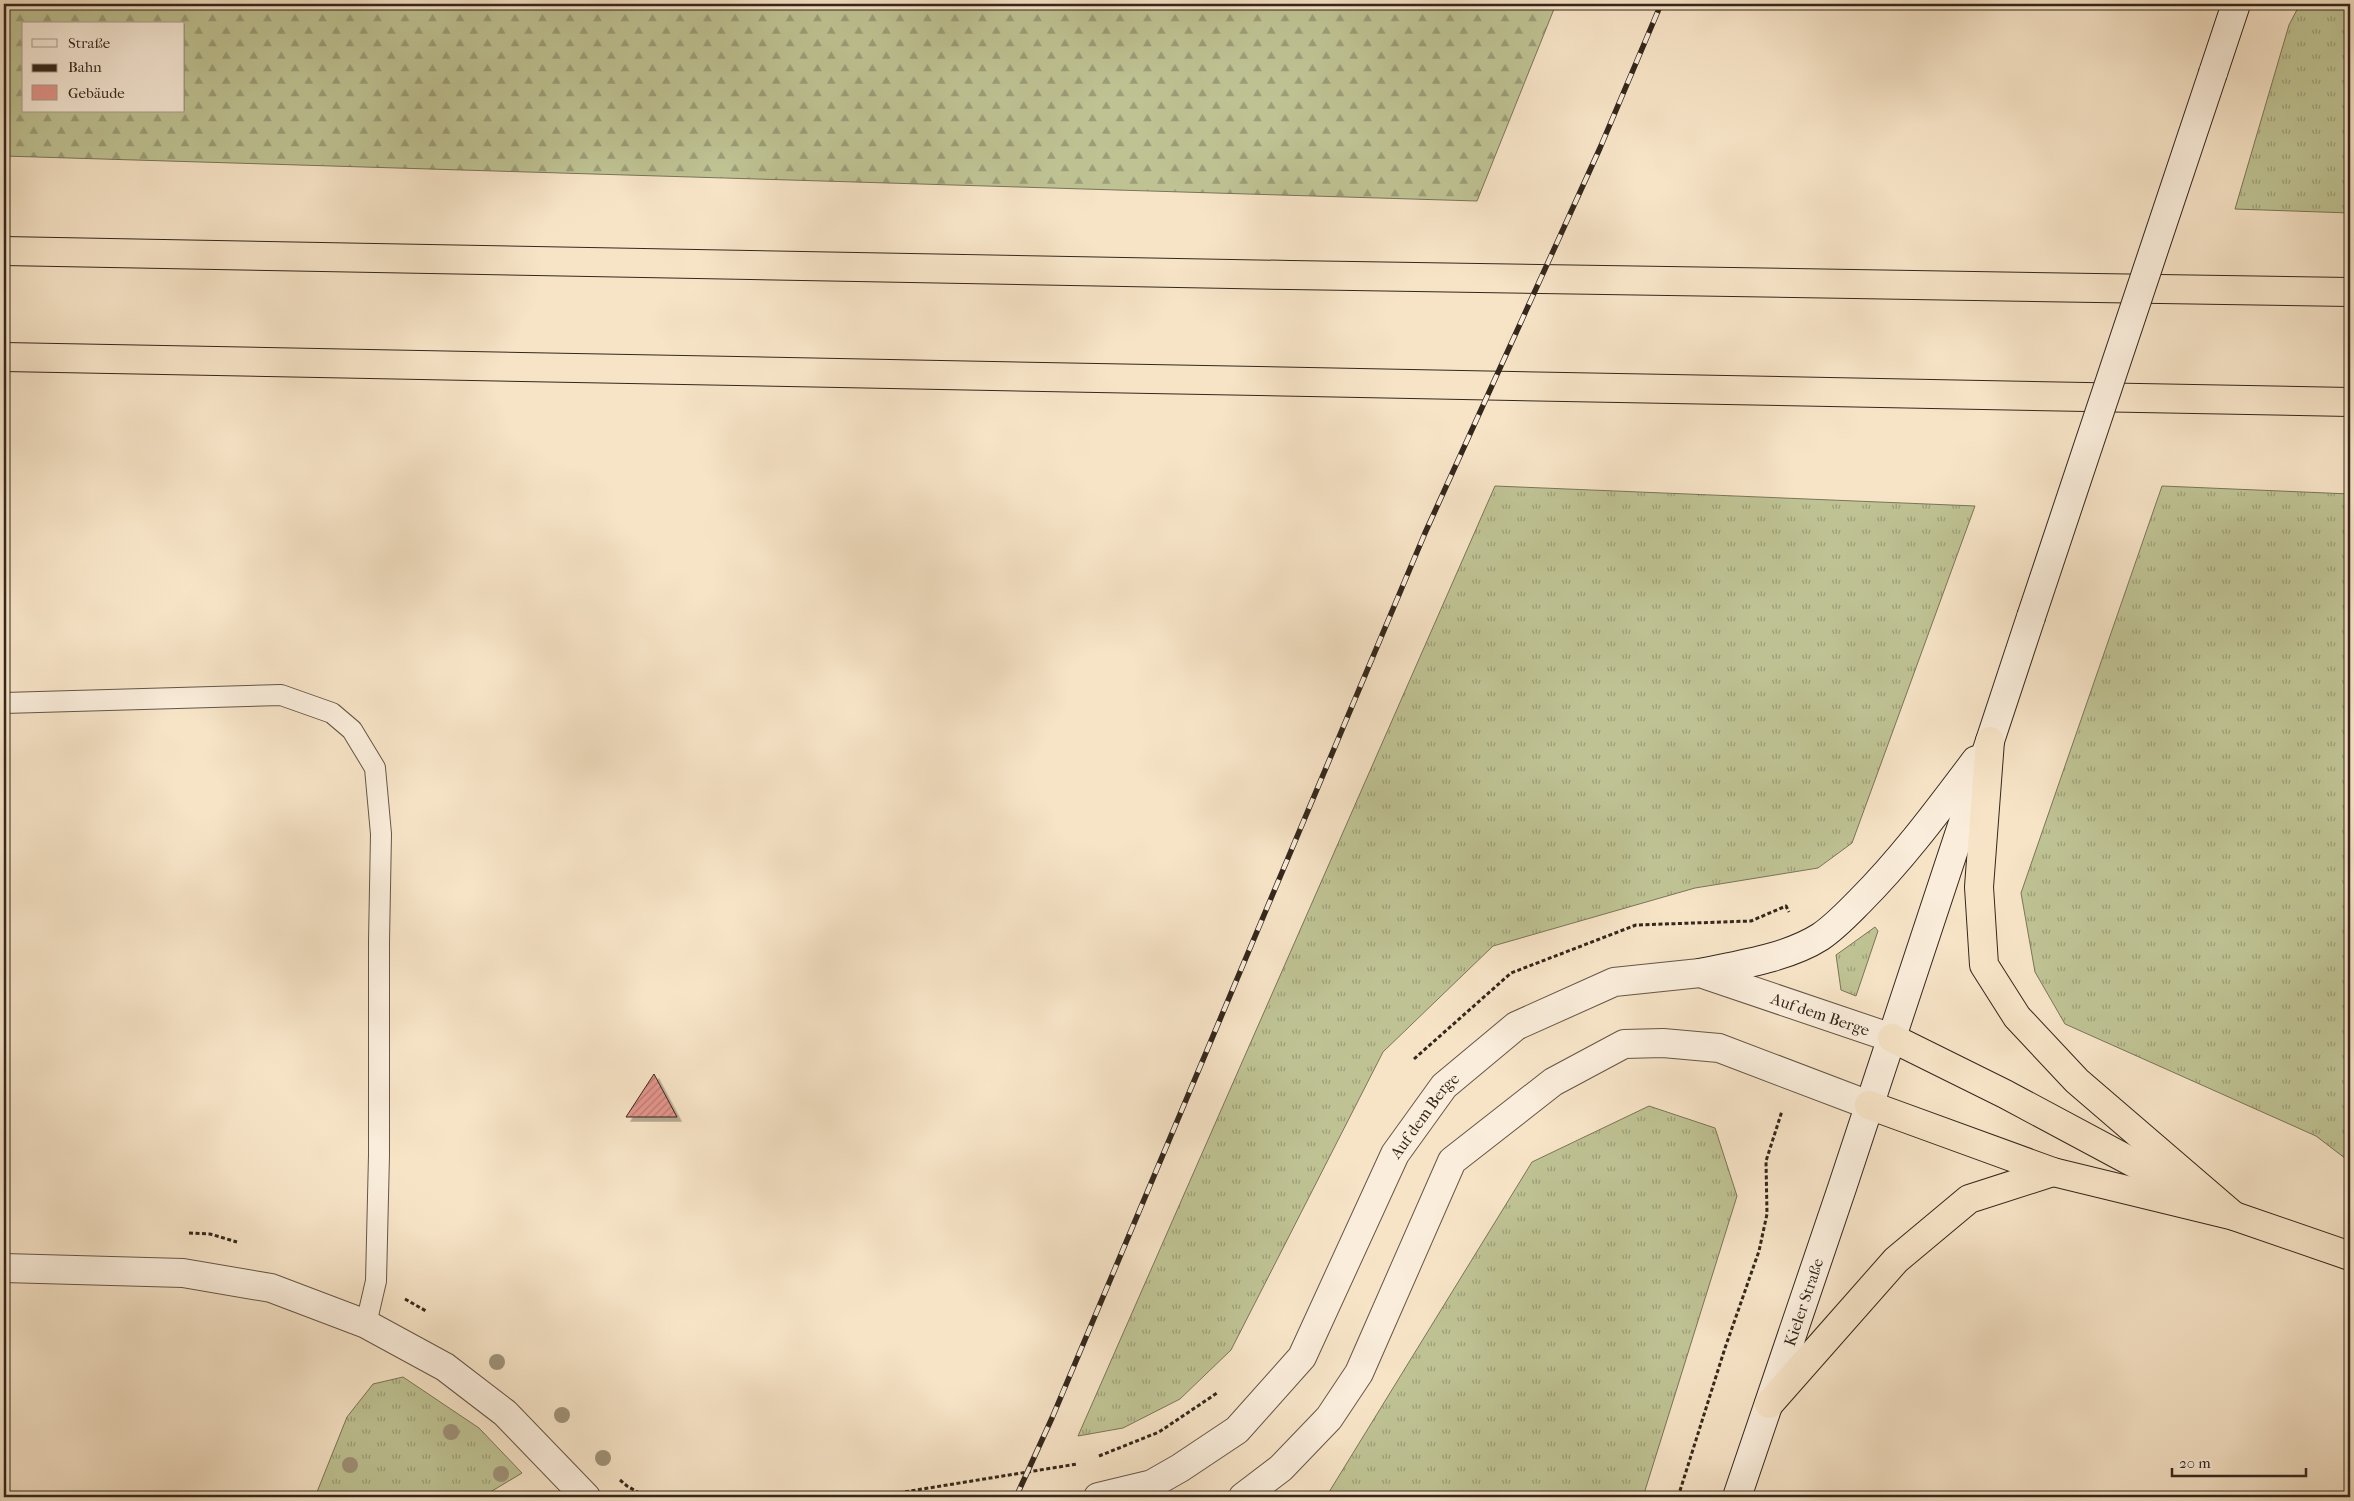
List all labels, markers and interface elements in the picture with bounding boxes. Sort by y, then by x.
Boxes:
legend [22,22,185,112]
text: Straße [68,34,111,52]
text: Bahn [68,58,102,76]
text: Gebäude [68,84,125,102]
street label: Auf dem Berge [1768,988,1872,1039]
street label: Auf dem Berge [1385,1068,1463,1163]
street label: Kieler Straße [1780,1256,1827,1348]
scale bar [2172,1446,2305,1478]
text: 20 m [2179,1454,2211,1472]

